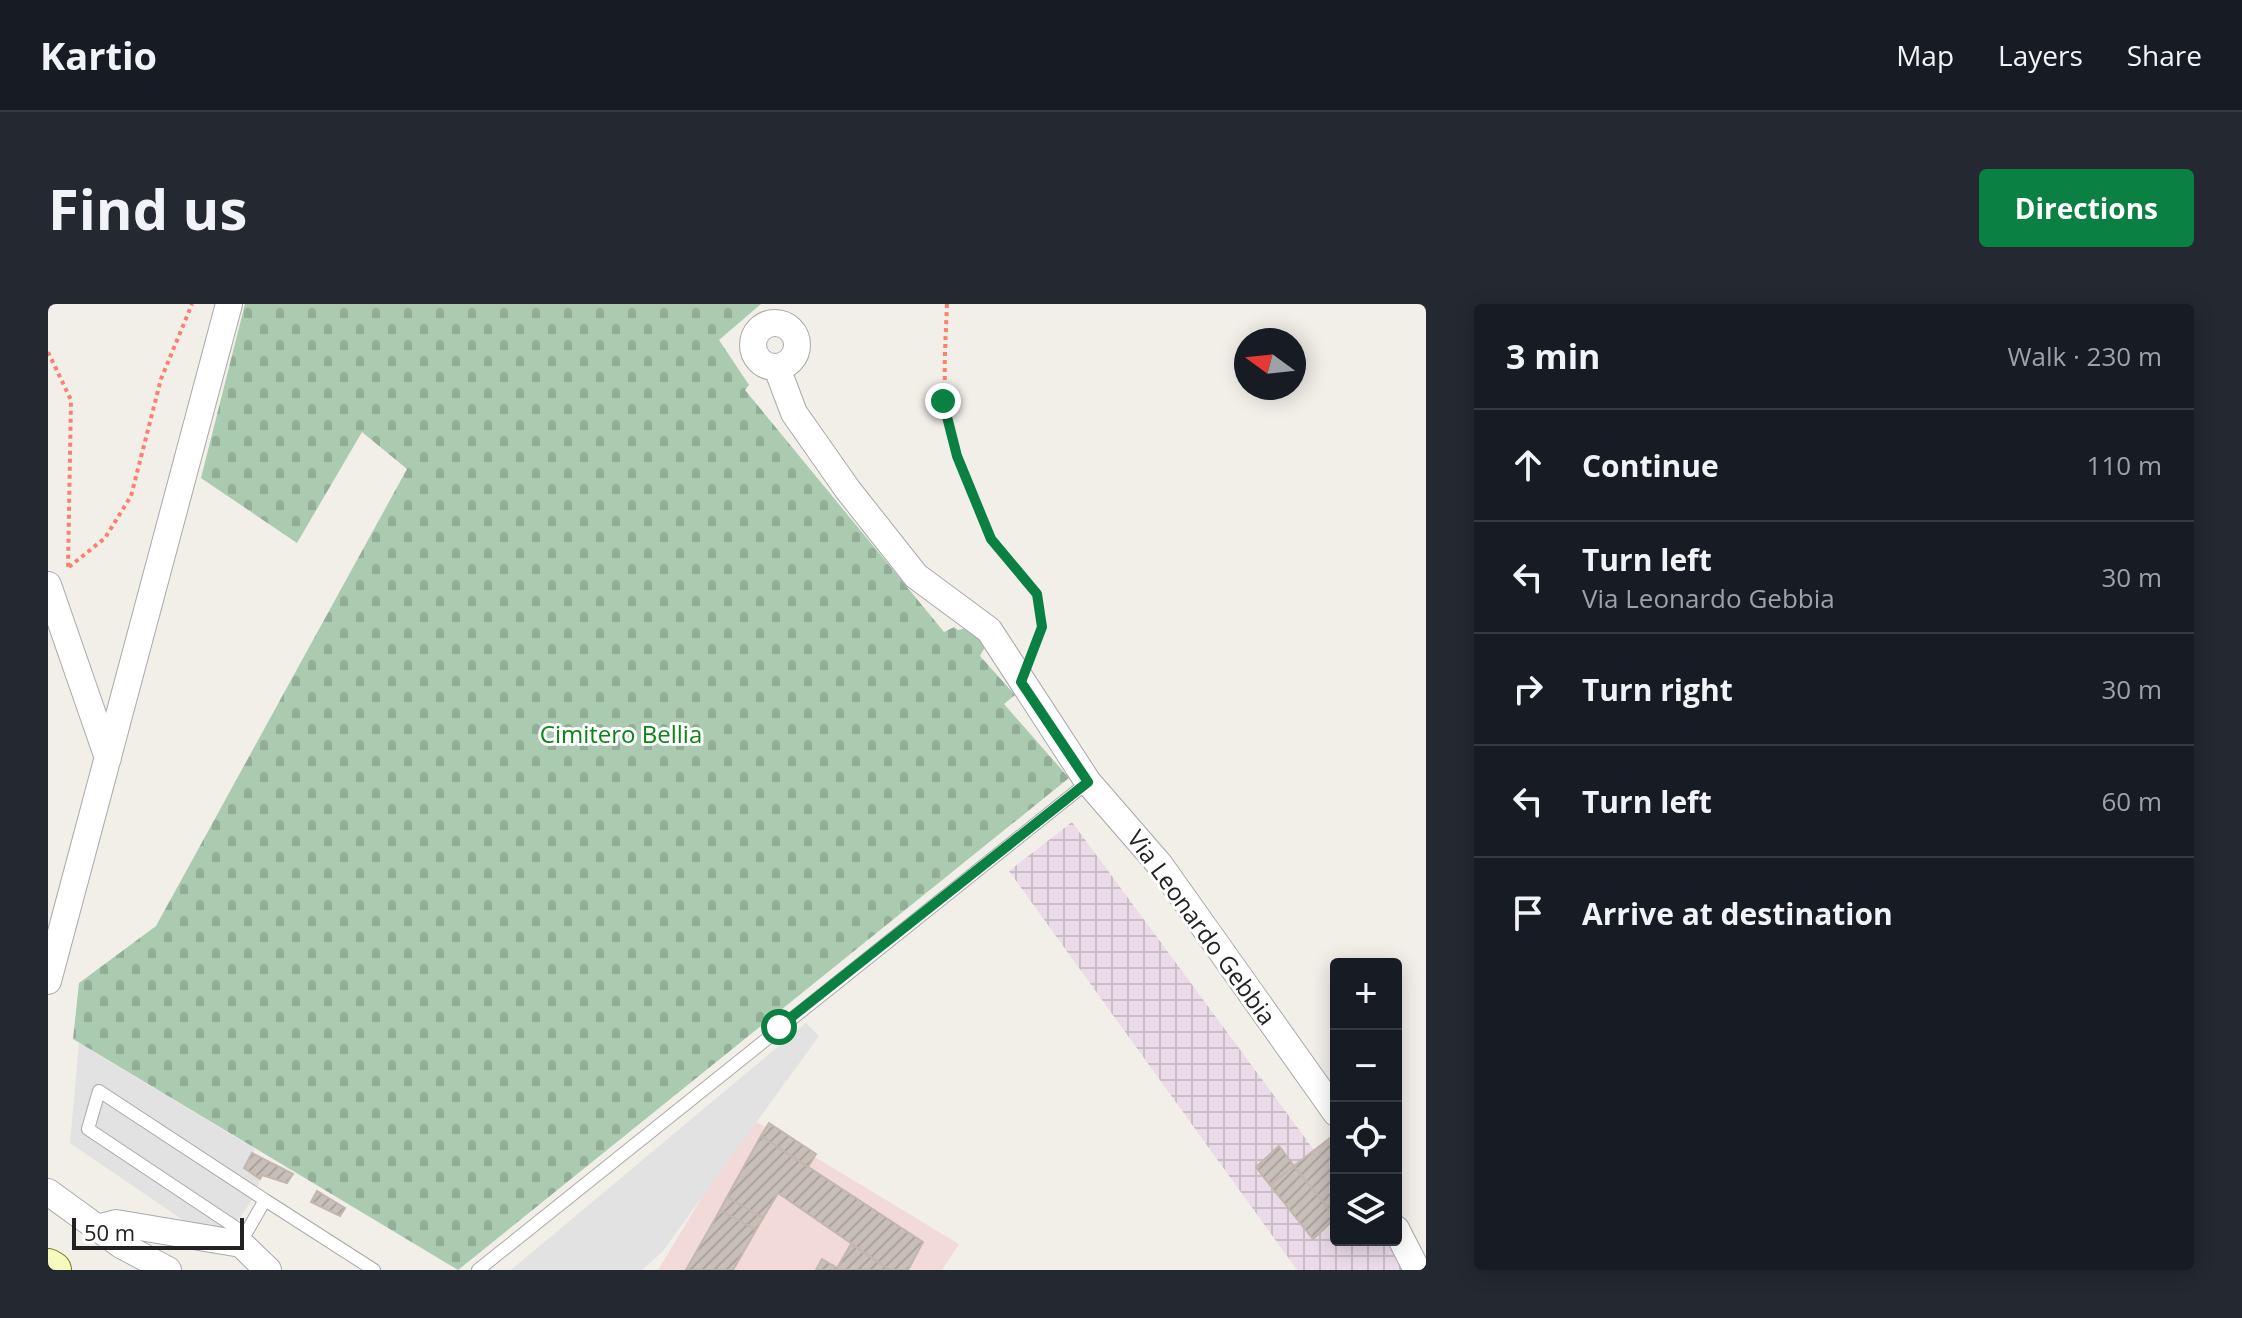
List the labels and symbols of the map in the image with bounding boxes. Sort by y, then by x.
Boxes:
north arrow [1234,328,1306,400]
route end [925,383,961,419]
park label: Cimitero Bellia [540,717,702,750]
street label: Via Leonardo Gebbia [1120,823,1284,1031]
route start [761,1009,797,1045]
scale bar [72,1214,244,1250]

